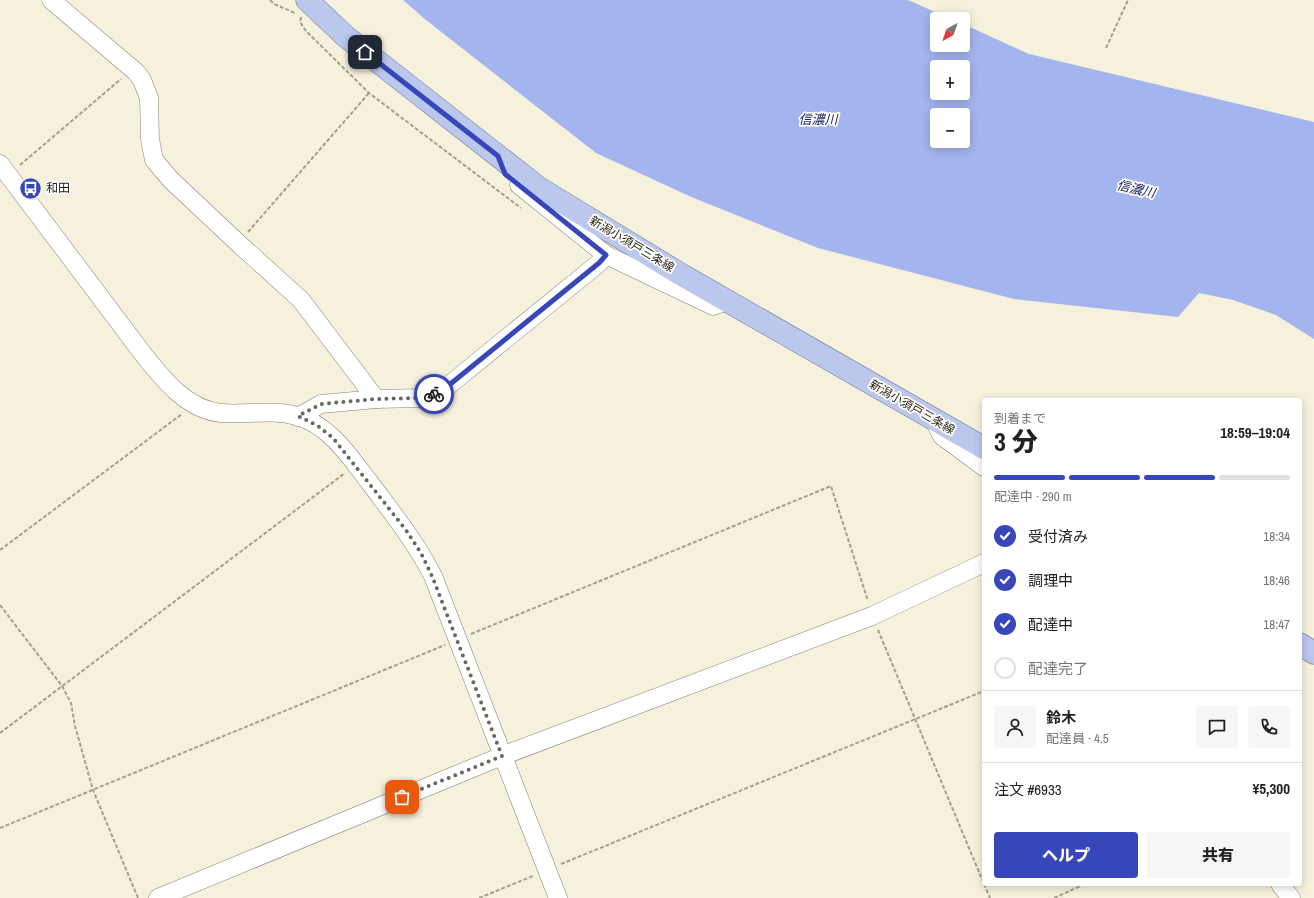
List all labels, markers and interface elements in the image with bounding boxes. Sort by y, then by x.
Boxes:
north arrow [930,12,970,52]
map controls [930,12,970,148]
pin [348,35,382,69]
icon: home [354,41,376,63]
button: + [930,60,970,100]
button: − [930,108,970,148]
water label: 信濃川 [798,111,839,128]
bus stop icon: 和田 [17,175,43,201]
water label: 信濃川 [1115,176,1159,202]
place label: 和田 [46,180,70,196]
street label: 新潟小須戸三条線 [587,212,677,276]
courier [414,374,454,414]
street label: 新潟小須戸三条線 [866,376,958,438]
icon: bike [423,383,445,405]
text: 到着まで [994,410,1046,427]
text: 18:59–19:04 [1220,422,1290,443]
text: 3 分 [994,424,1038,459]
text: 配達中 · 290 m [994,488,1072,505]
icon: check [994,525,1016,547]
text: 受付済み [1028,526,1088,547]
text: 18:34 [1263,528,1290,545]
icon: check [994,569,1016,591]
text: 調理中 [1028,570,1073,591]
text: 18:46 [1263,572,1290,589]
icon: check [994,613,1016,635]
text: 配達中 [1028,614,1073,635]
text: 18:47 [1263,616,1290,633]
text: 配達完了 [1028,658,1088,679]
button: person [994,706,1036,748]
button: chat [1196,706,1238,748]
button: phone [1248,706,1290,748]
text: 鈴木 [1046,707,1076,728]
text: 配達員 · 4.5 [1046,730,1109,747]
text: ¥5,300 [1252,778,1290,799]
text: 注文 #6933 [994,779,1062,800]
pin [385,780,419,814]
icon: bag [391,786,413,808]
button: ヘルプ [994,832,1138,878]
button: 共有 [1146,832,1290,878]

